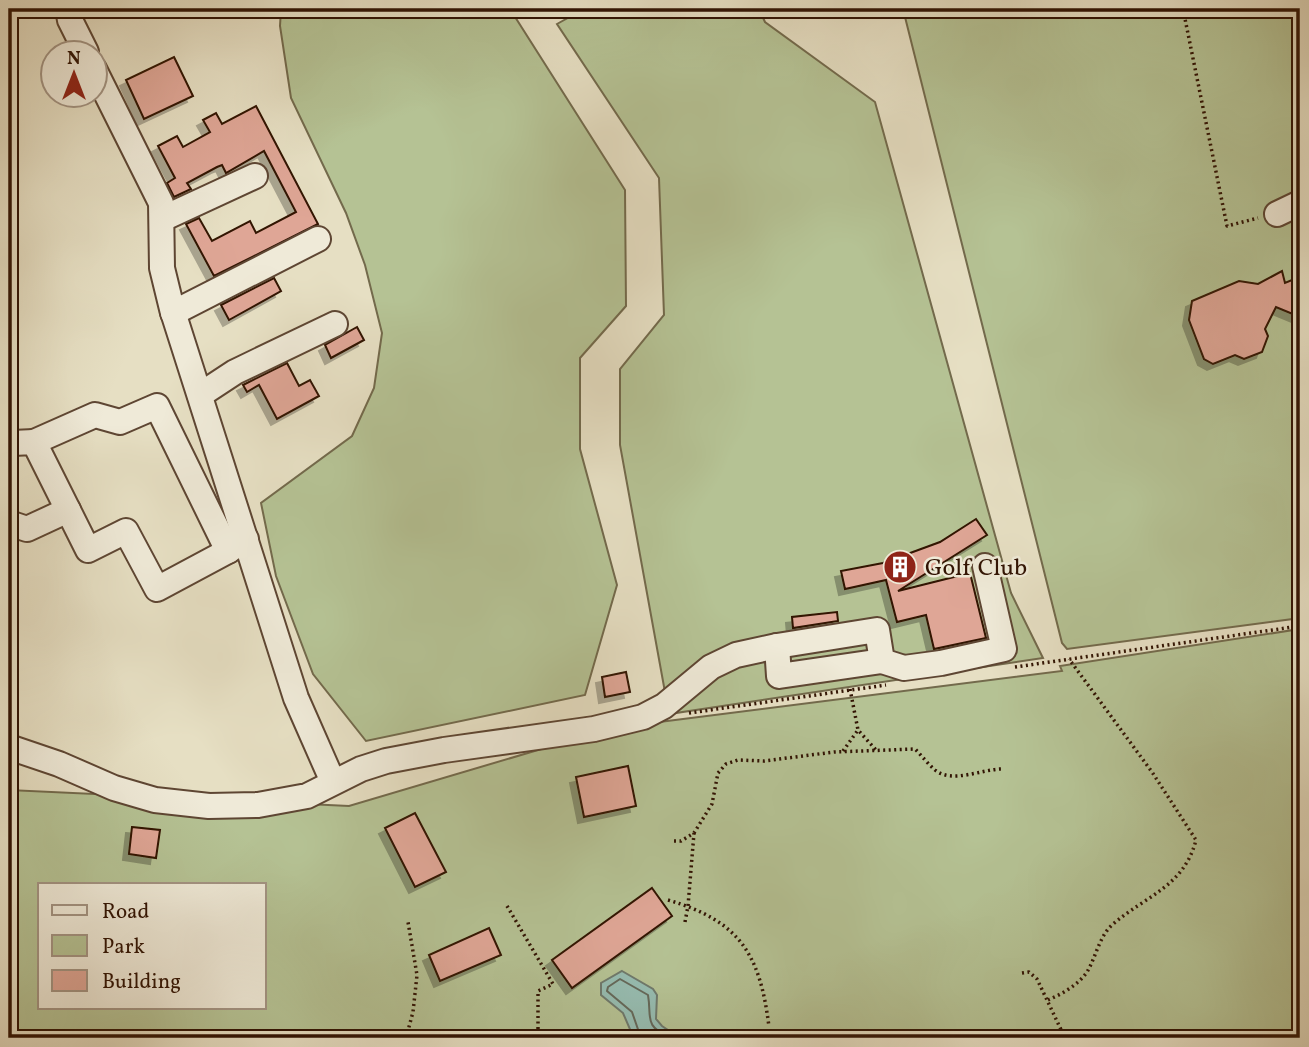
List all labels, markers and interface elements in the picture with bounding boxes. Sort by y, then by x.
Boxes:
north arrow [38,38,108,108]
text: N [67,46,81,72]
building icon: Golf Club [881,548,919,586]
place label: Golf Club [925,552,1027,586]
legend [38,883,266,1009]
text: Road [102,898,149,927]
text: Park [102,933,145,962]
text: Building [102,968,181,997]

